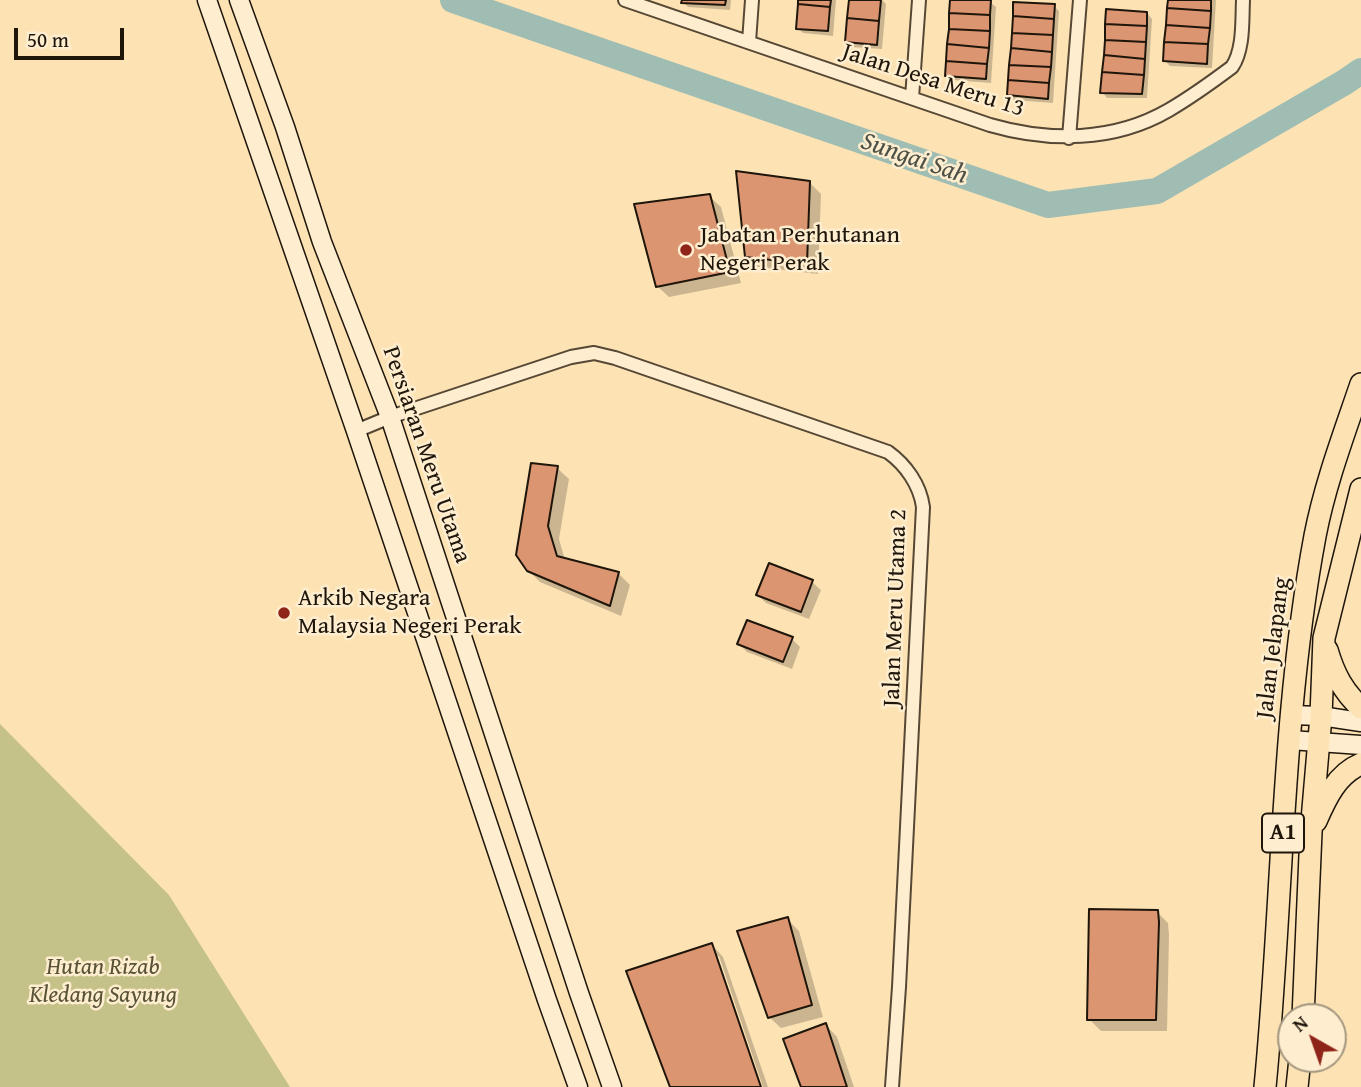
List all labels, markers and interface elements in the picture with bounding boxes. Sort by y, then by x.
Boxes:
scale bar [18,14,128,58]
text: 50 m [27,24,69,55]
street label: Jalan Desa Meru 13 [838,38,1028,124]
water label: Sungai Sah [857,126,971,192]
place label: Jabatan Perhutanan Negeri Perak [700,222,900,278]
marker: Jabatan Perhutanan Negeri Perak [678,242,694,258]
street label: Persiaran Meru Utama [375,343,477,567]
street label: Jalan Meru Utama 2 [878,508,914,708]
street label: Jalan Jelapang [1251,576,1297,720]
place label: Arkib Negara Malaysia Negeri Perak [298,585,521,641]
marker: Arkib Negara Malaysia Negeri Perak [276,605,292,621]
road number: A1 [1262,814,1304,852]
park label: Hutan Rizab Kledang Sayung [29,954,177,1010]
north arrow [1277,1003,1347,1073]
text: N [1286,1009,1314,1038]

